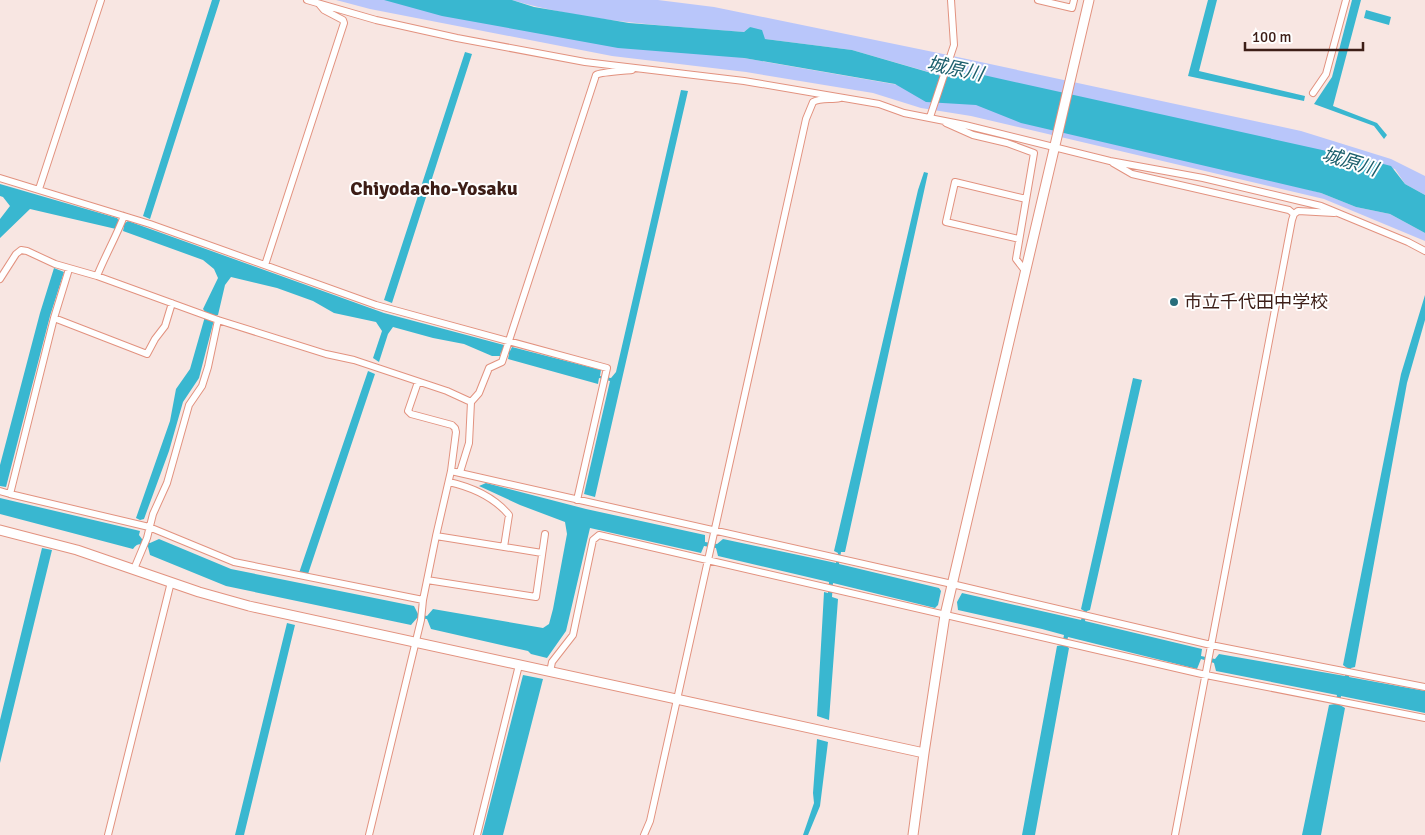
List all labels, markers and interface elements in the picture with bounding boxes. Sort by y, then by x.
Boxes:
scale bar [1245,20,1362,52]
text: 100 m [1252,28,1292,46]
water label: 城原川 [925,51,987,87]
water label: 城原川 [1319,142,1383,182]
district label: Chiyodacho-Yosaku [350,176,518,201]
place label: 市立千代田中学校 [1184,291,1328,313]
marker: 市立千代田中学校 [1168,296,1180,308]

